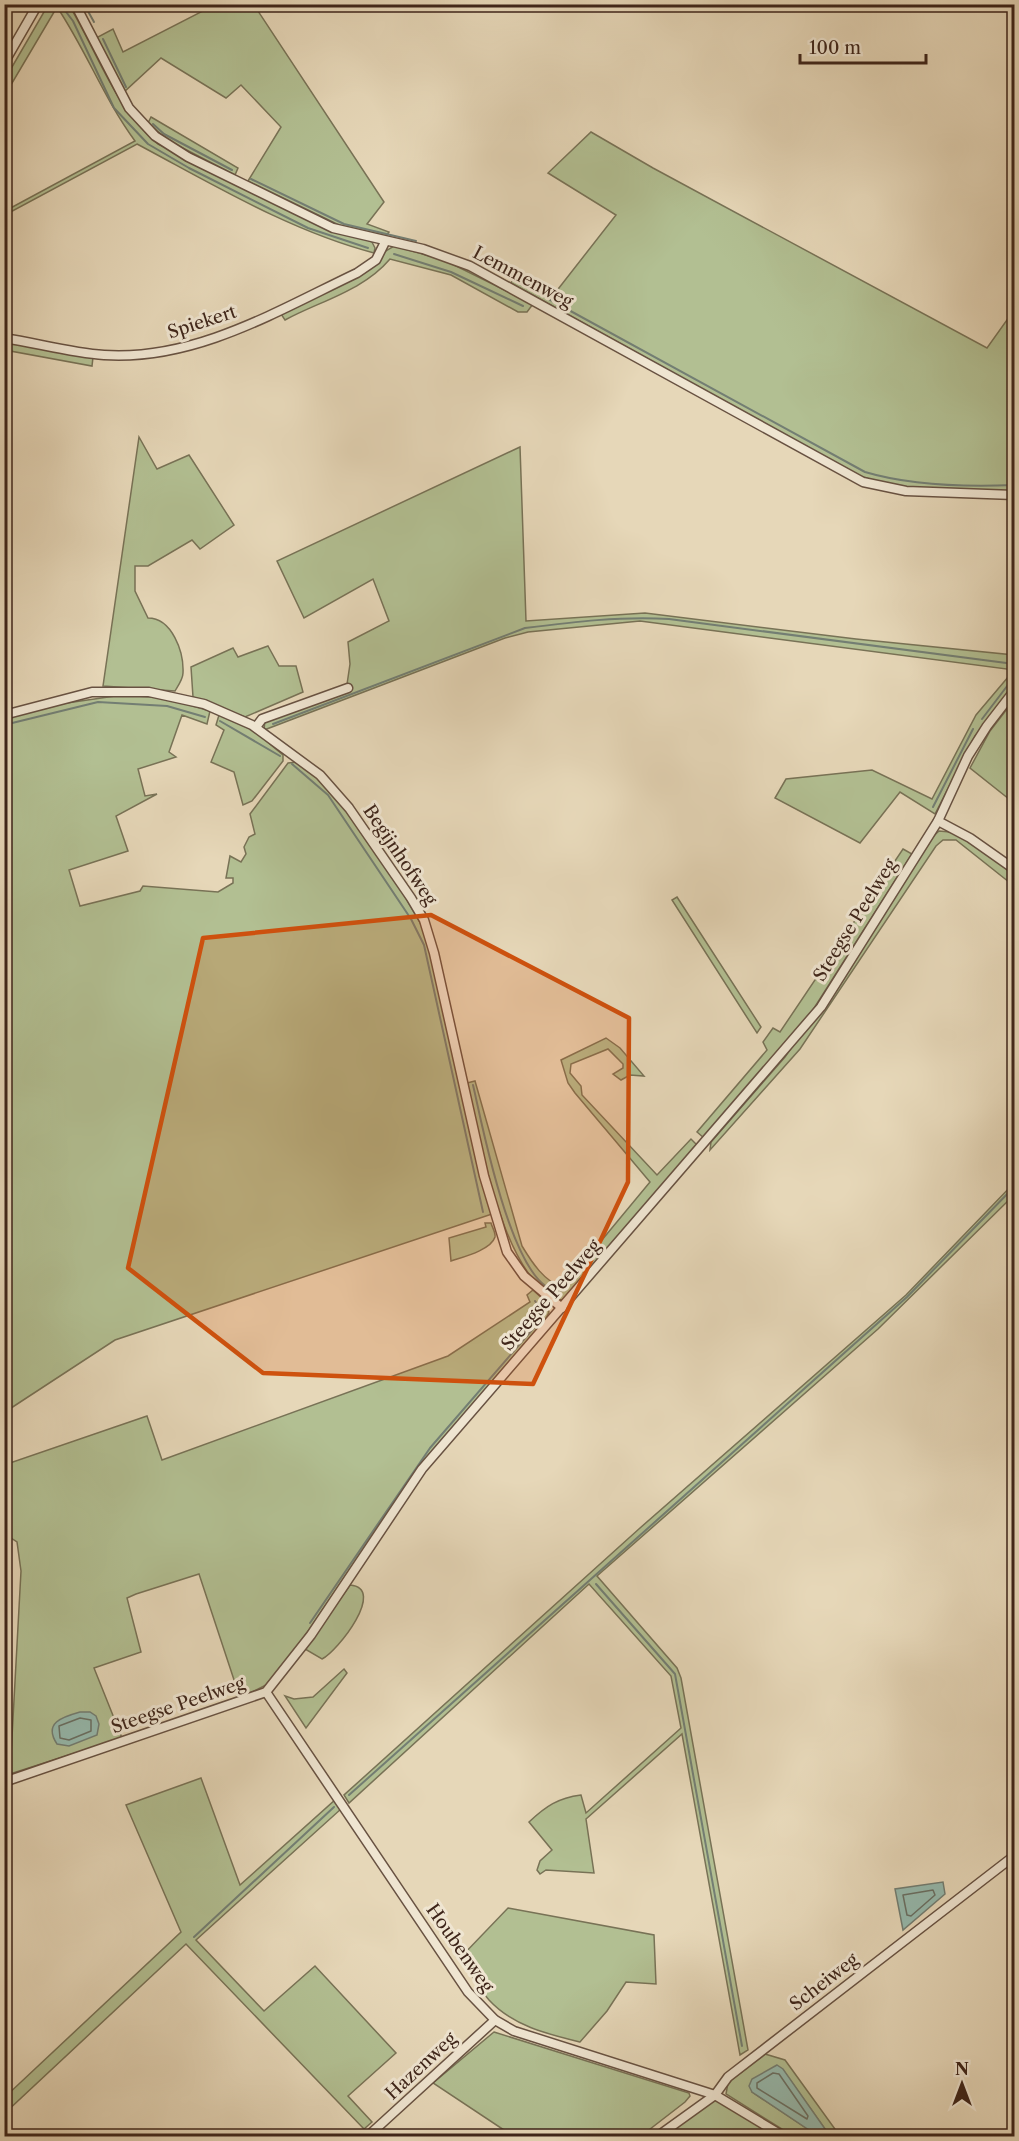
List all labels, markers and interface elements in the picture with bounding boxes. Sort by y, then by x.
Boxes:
scale bar [800,27,926,65]
text: 100 m [809,37,861,59]
street label: Lemmenweg [469,241,577,313]
street label: Spiekert [165,300,240,343]
street label: Begijnhofweg [358,800,442,910]
street label: Steegse Peelweg [809,854,902,985]
street label: Steegse Peelweg [497,1234,606,1355]
street label: Steegse Peelweg [108,1672,248,1738]
street label: Houbenweg [421,1900,499,1997]
street label: Scheiweg [785,1948,863,2016]
street label: Hazenweg [381,2027,461,2104]
north arrow [932,2054,992,2114]
text: N [955,2059,969,2079]

